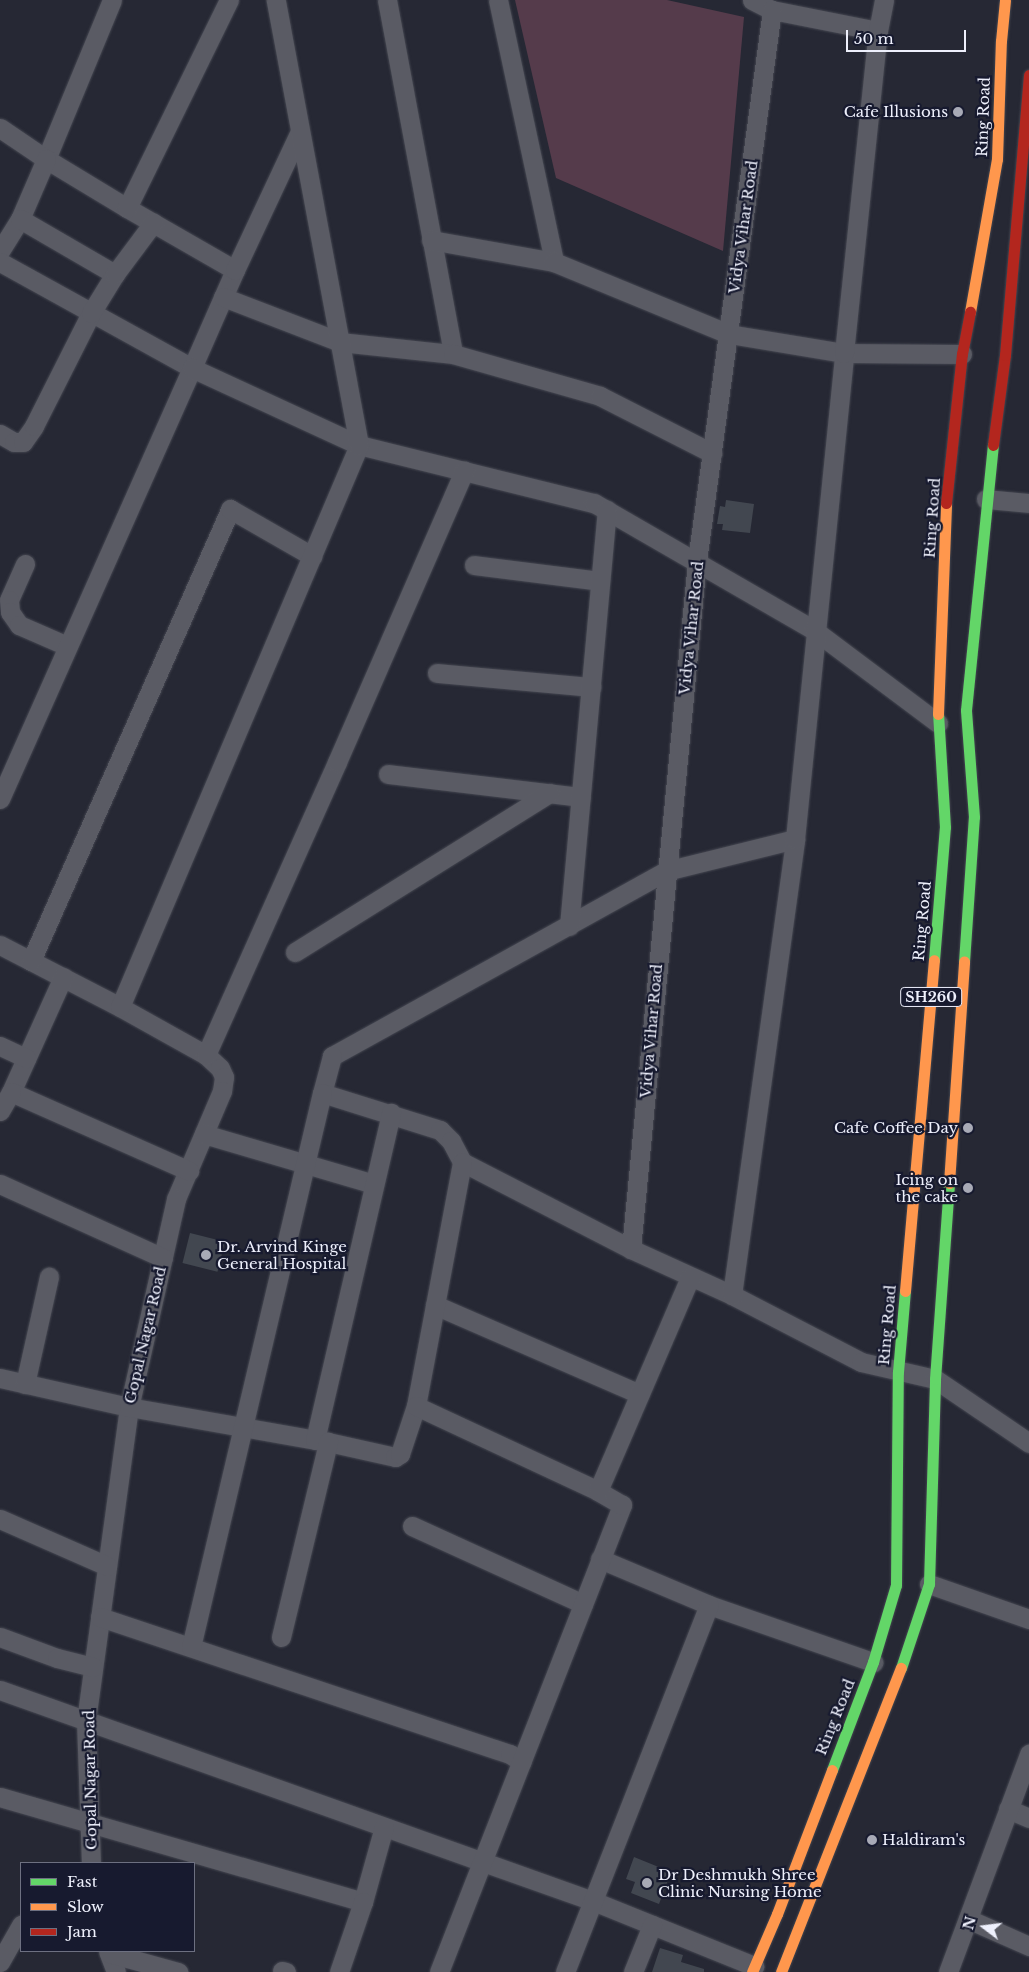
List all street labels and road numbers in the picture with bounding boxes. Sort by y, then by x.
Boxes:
street label: Ring Road [973,76,993,158]
street label: Vidya Vihar Road [725,159,761,295]
street label: Ring Road [920,477,944,559]
street label: Vidya Vihar Road [675,560,707,696]
street label: Ring Road [910,880,934,962]
street label: Vidya Vihar Road [636,963,666,1099]
road number: SH260 [900,986,962,1009]
street label: Gopal Nagar Road [120,1265,170,1405]
street label: Ring Road [875,1284,899,1366]
street label: Ring Road [812,1676,858,1758]
street label: Gopal Nagar Road [80,1710,100,1850]

